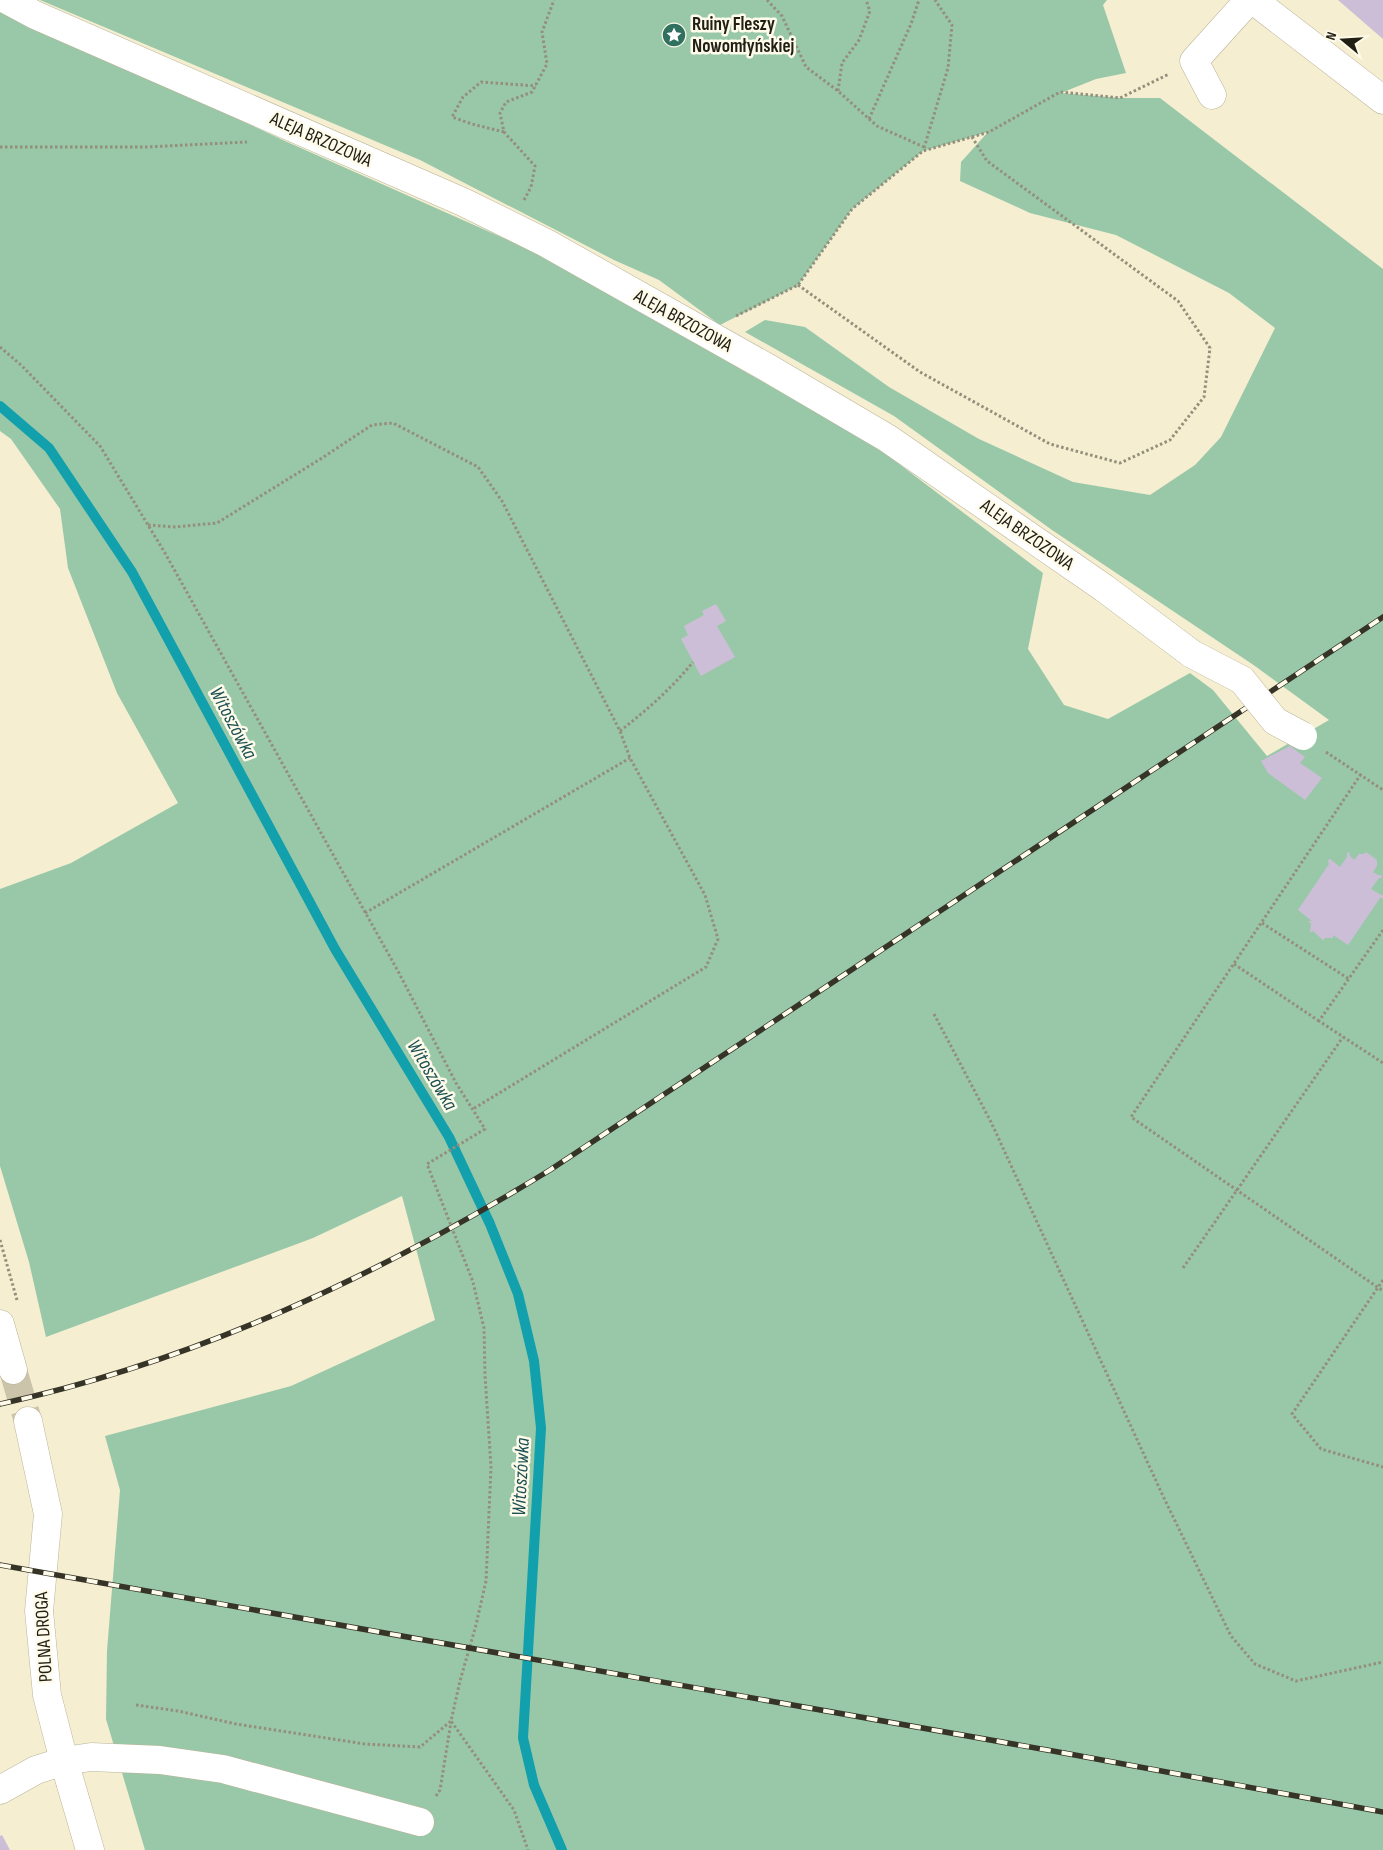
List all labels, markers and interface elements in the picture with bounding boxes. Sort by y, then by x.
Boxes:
place label: Ruiny Fleszy Nowomłyńskiej [692,13,794,58]
north arrow [1318,15,1368,65]
place icon: Ruiny Fleszy Nowomłyńskiej [661,22,687,48]
text: N [1322,30,1340,42]
street label: ALEJA BRZOZOWA [266,107,376,173]
street label: ALEJA BRZOZOWA [629,284,737,358]
street label: ALEJA BRZOZOWA [975,494,1079,576]
water label: Witoszówka [204,683,262,763]
water label: Witoszówka [402,1035,462,1115]
water label: Witoszówka [507,1437,535,1517]
street label: POLNA DROGA [30,1590,58,1683]

